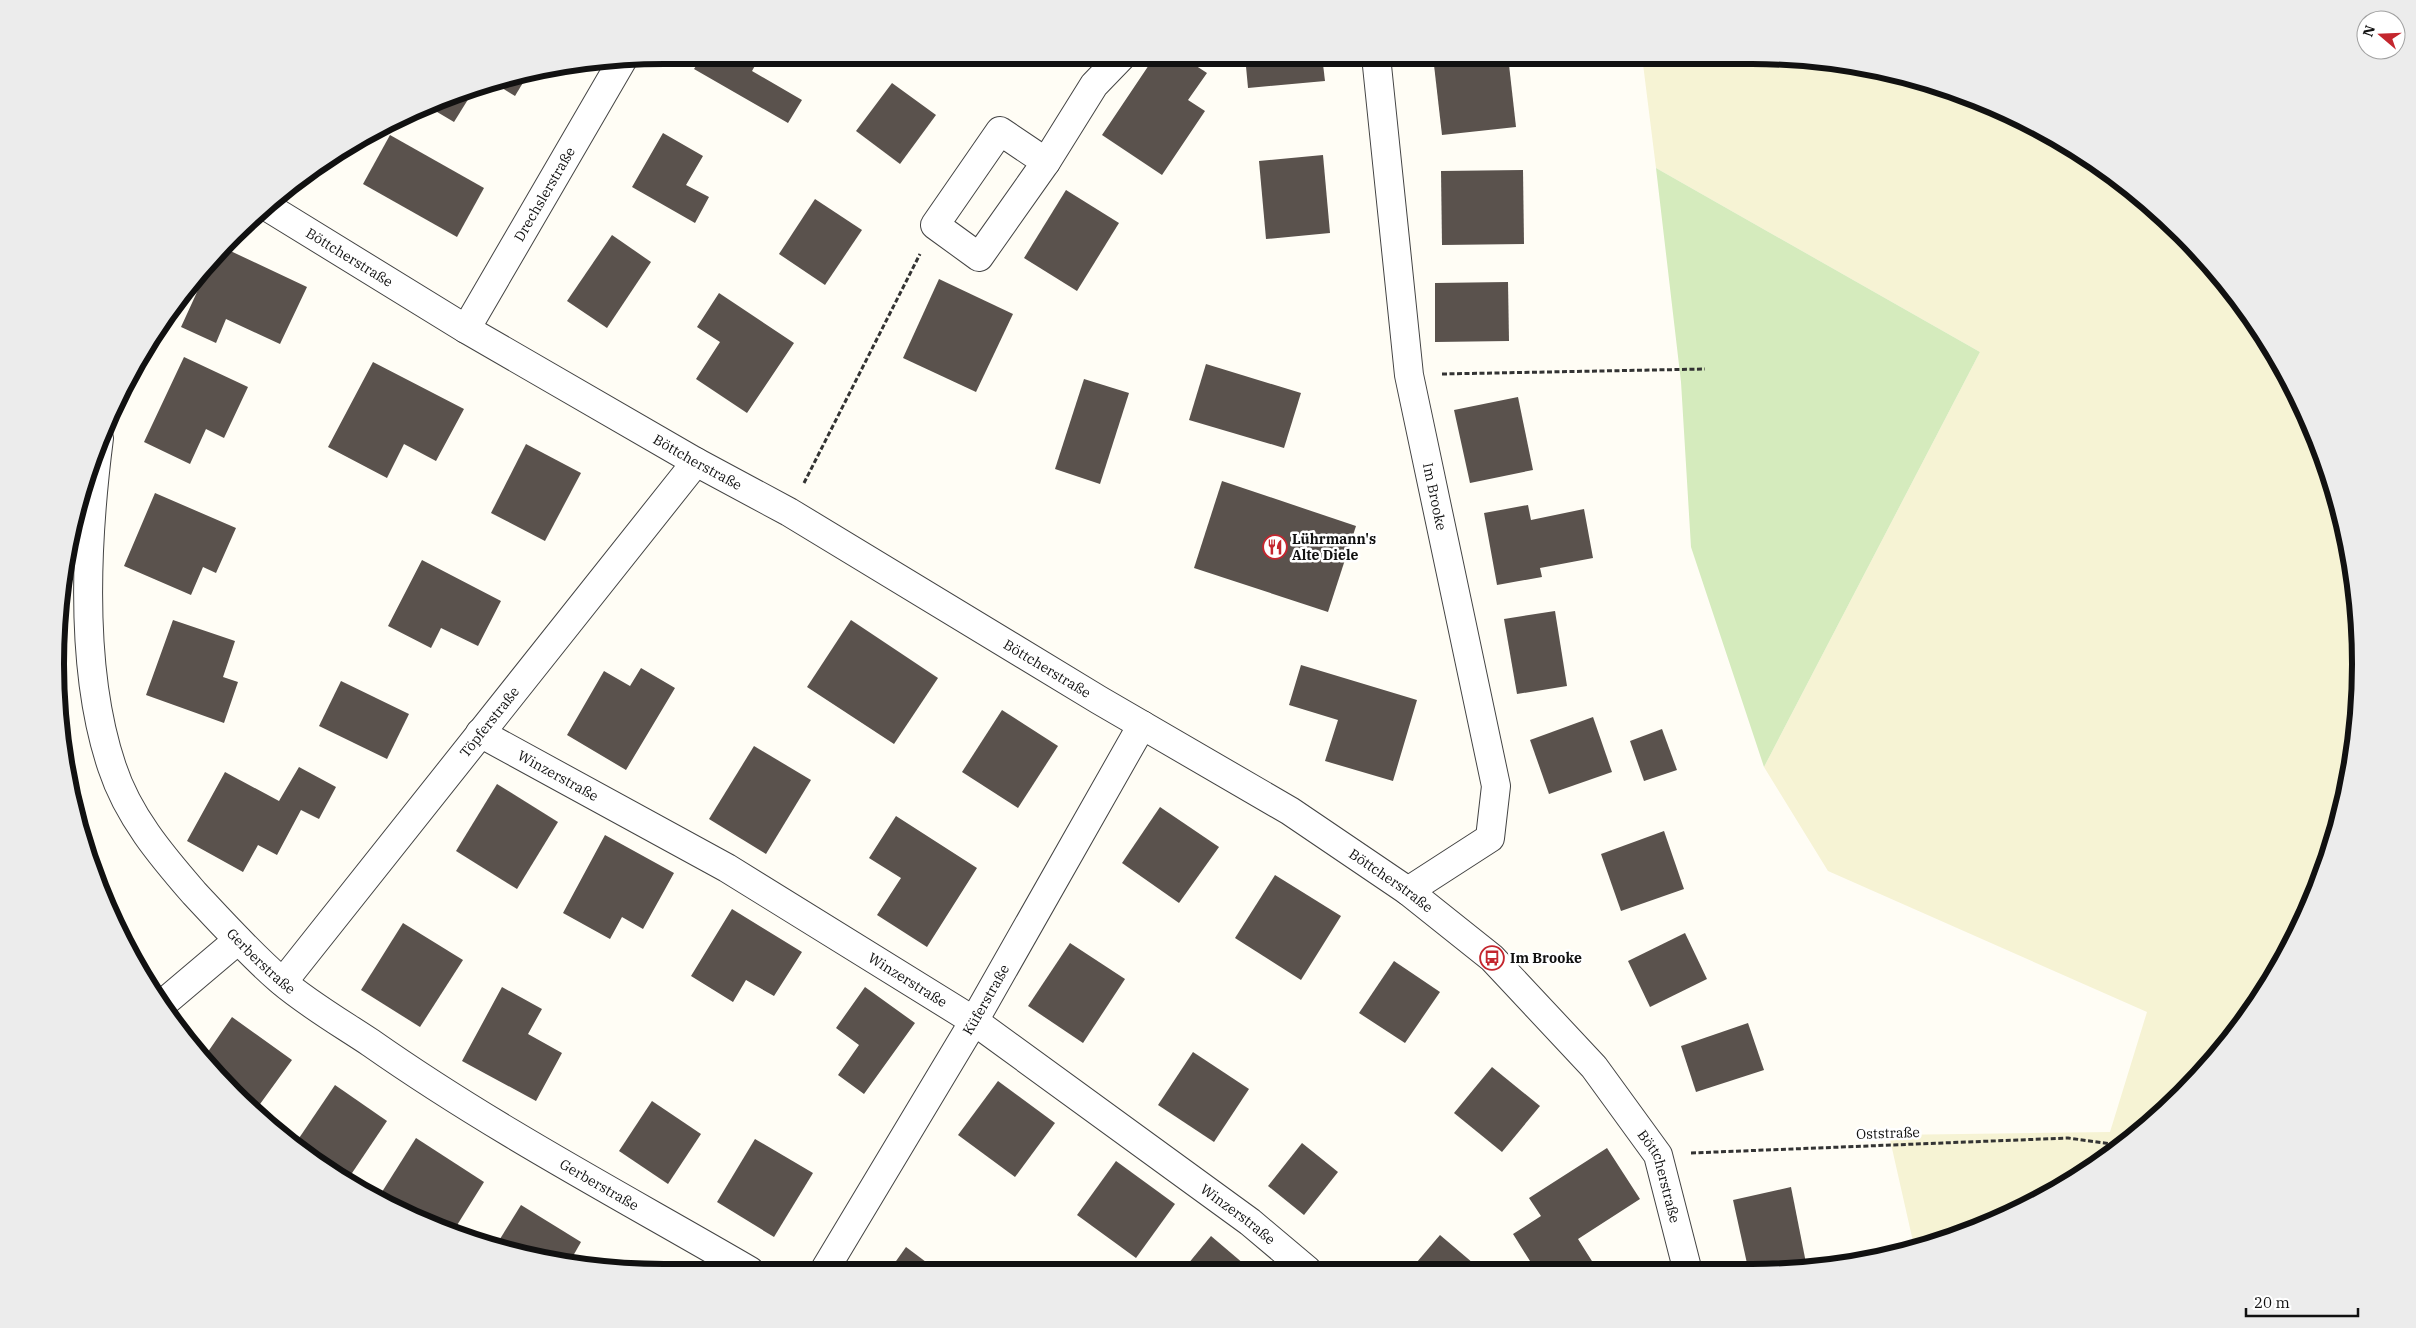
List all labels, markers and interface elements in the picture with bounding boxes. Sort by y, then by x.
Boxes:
north arrow [2356,10,2406,60]
text: N [2358,23,2379,39]
street label: Drechslerstraße [510,144,579,245]
street label: Böttcherstraße [303,224,396,291]
street label: Böttcherstraße [650,430,745,494]
street label: Im Brooke [1419,461,1451,532]
place label: Lührmann's Alte Diele [1292,530,1376,564]
restaurant icon: Lührmann's Alte Diele [1262,534,1288,560]
street label: Böttcherstraße [1000,635,1094,702]
street label: Töpferstraße [456,683,523,761]
street label: Winzerstraße [515,746,602,805]
street label: Böttcherstraße [1345,845,1437,916]
street label: Gerberstraße [223,925,299,998]
bus stop icon: Im Brooke [1479,945,1505,971]
street label: Winzerstraße [865,949,950,1011]
place label: Im Brooke [1510,949,1582,967]
street label: Küferstraße [959,961,1013,1038]
street label: Oststraße [1856,1123,1920,1143]
street label: Böttcherstraße [1634,1126,1684,1225]
street label: Gerberstraße [556,1155,642,1214]
street label: Winzerstraße [1197,1180,1279,1248]
scale bar [2246,1286,2358,1318]
text: 20 m [2254,1293,2290,1312]

